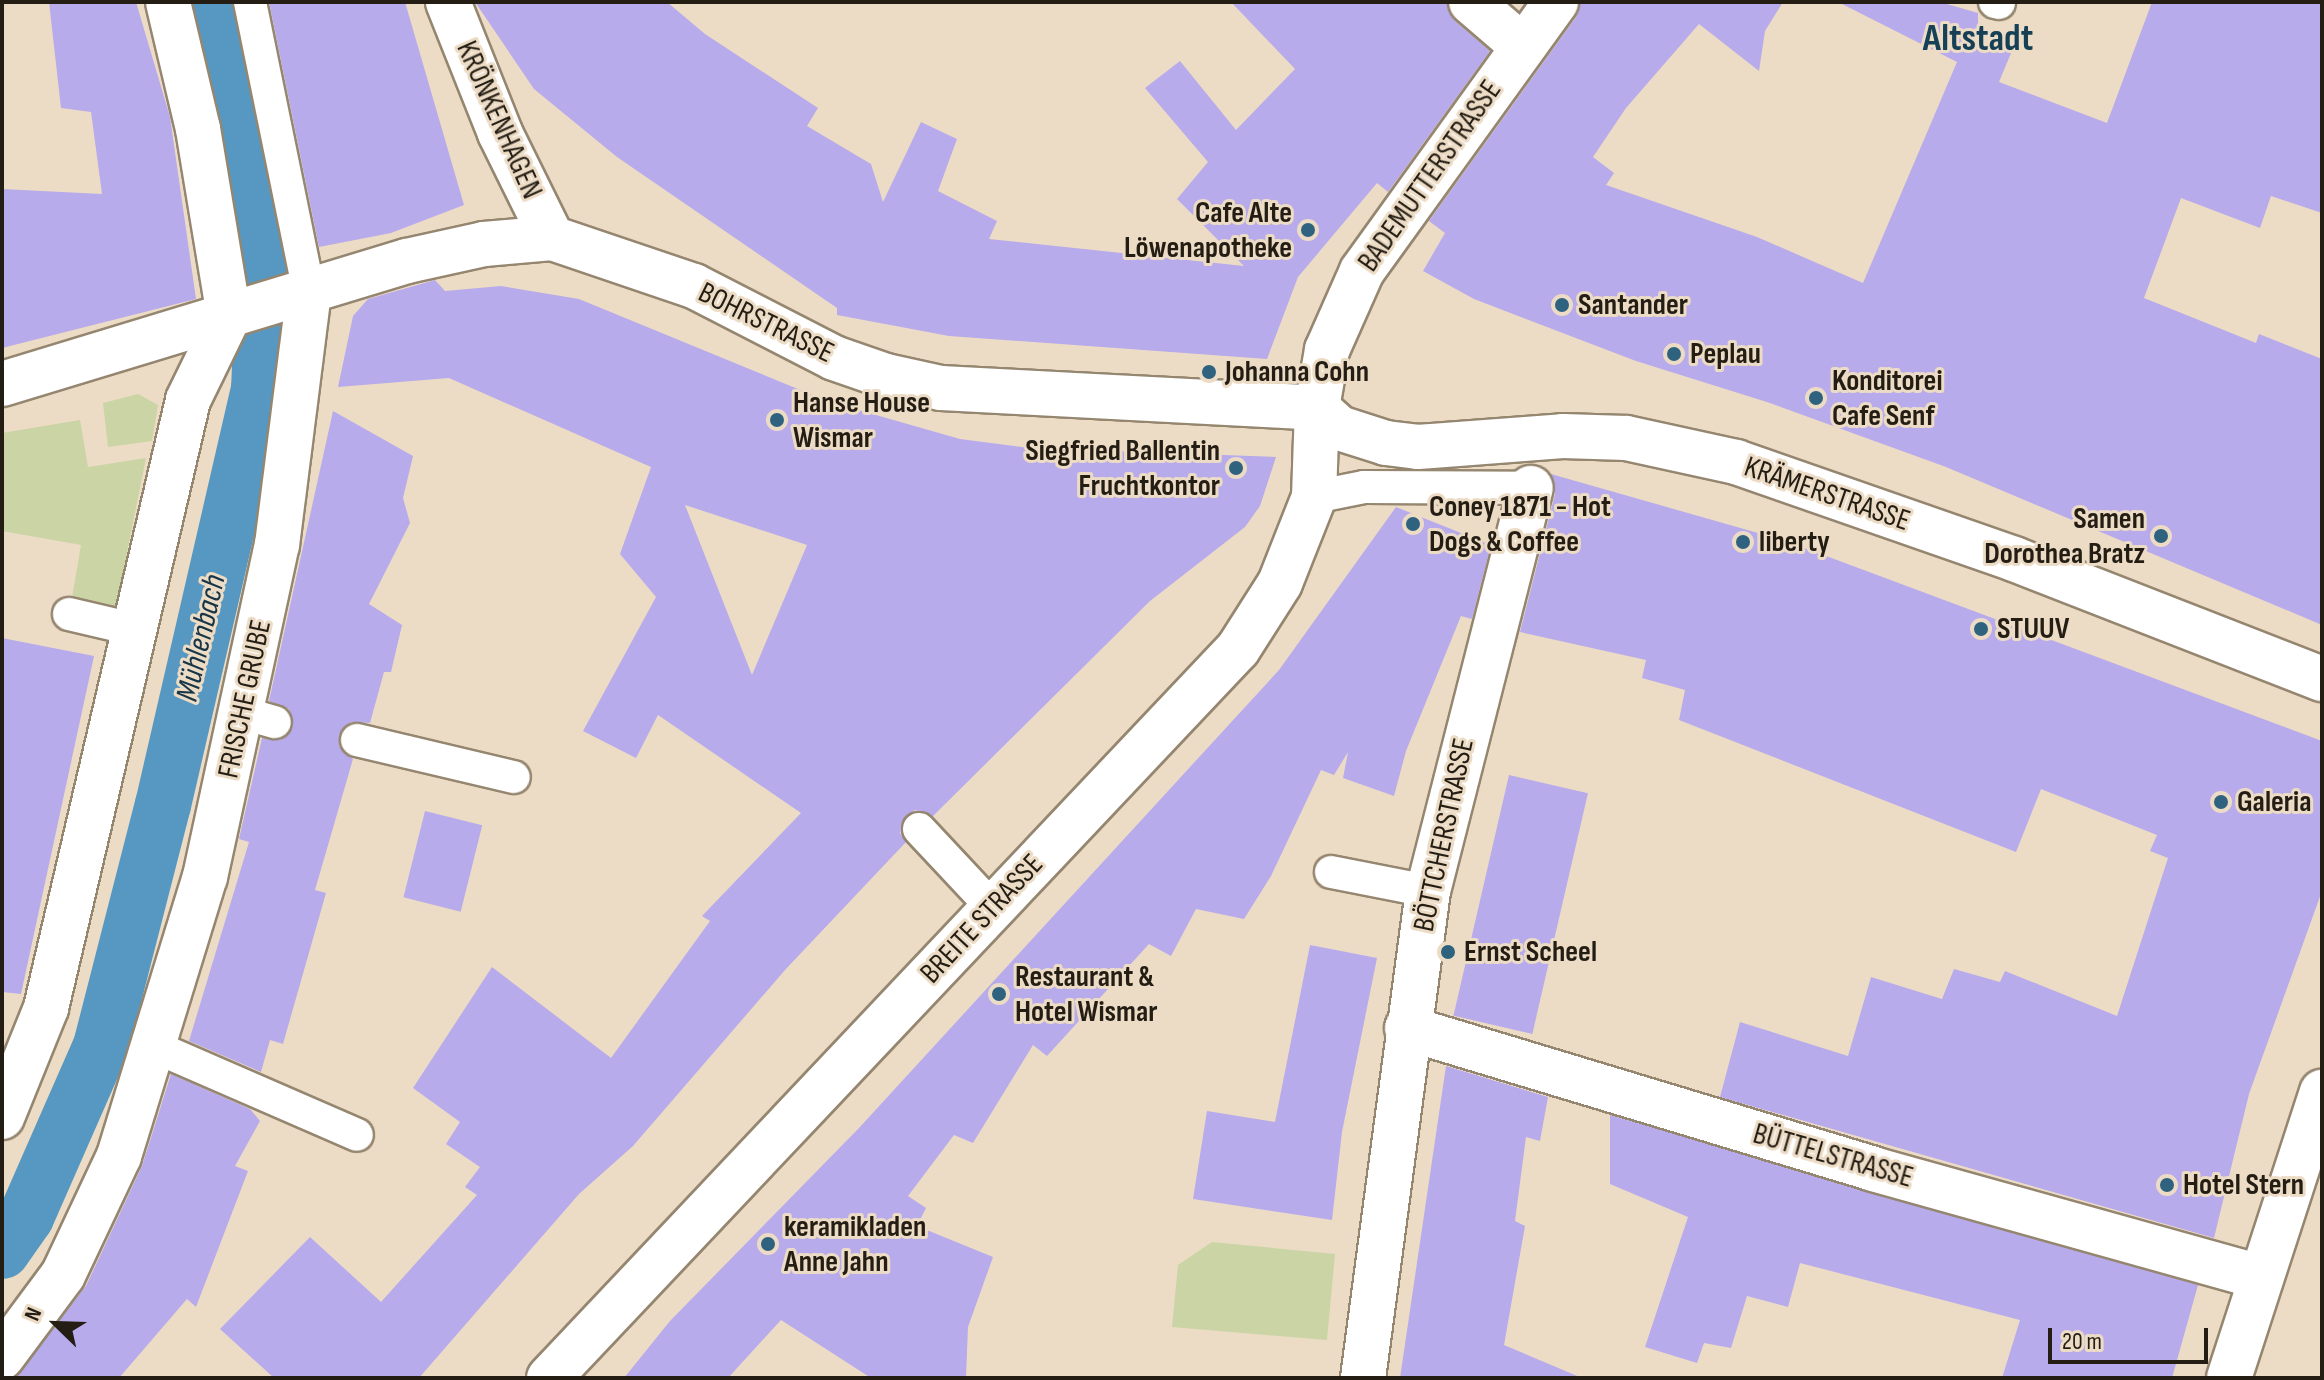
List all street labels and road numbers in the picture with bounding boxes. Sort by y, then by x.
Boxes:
street label: KRÖNKENHAGEN [448,36,550,204]
street label: BADEMUTTERSTRASSE [1351,73,1509,279]
street label: BOHRSTRASSE [692,275,840,371]
street label: KRÄMERSTRASSE [1739,449,1915,539]
street label: FRISCHE GRUBE [211,617,279,781]
street label: BÖTTCHERSTRASSE [1406,735,1482,935]
street label: BREITE STRASSE [913,847,1051,991]
street label: BÜTTELSTRASSE [1749,1116,1917,1196]

